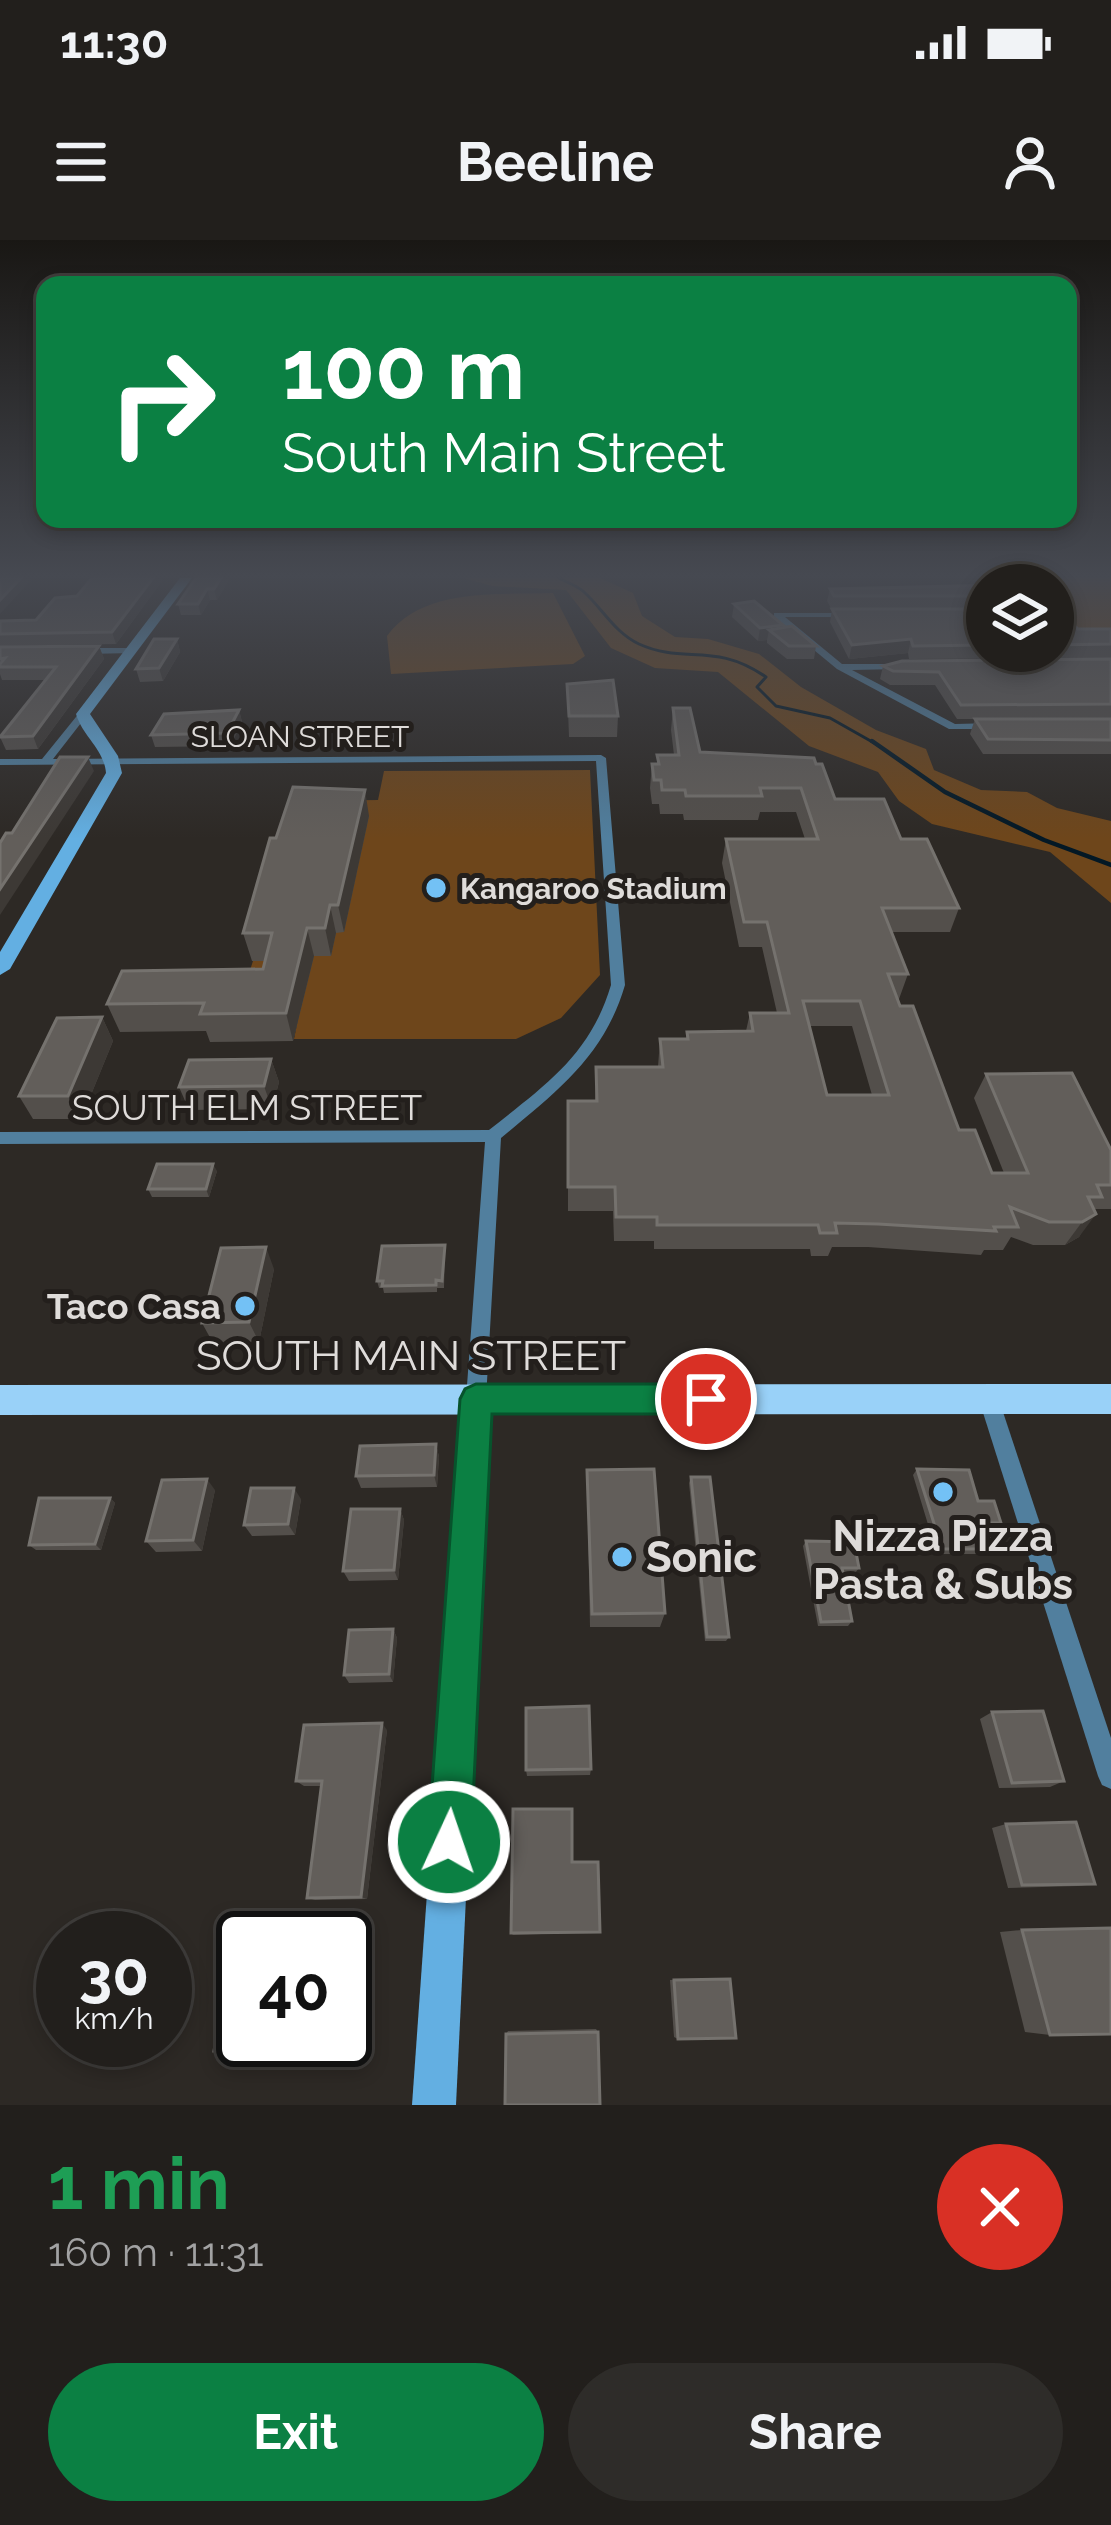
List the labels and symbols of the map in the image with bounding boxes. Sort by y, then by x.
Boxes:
street label: SLOAN STREET [191,719,409,754]
place label: Kangaroo Stadium [460,871,727,906]
marker: Kangaroo Stadium [423,875,449,901]
street label: SOUTH ELM STREET [72,1086,422,1128]
place label: Taco Casa [47,1285,221,1327]
marker: Taco Casa [232,1293,258,1319]
street label: SOUTH MAIN STREET [196,1331,626,1380]
pin [655,1348,757,1450]
marker: Nizza Pizza Pasta & Subs [930,1479,956,1505]
place label: Nizza Pizza Pasta & Subs [813,1512,1073,1609]
place label: Sonic [646,1533,757,1582]
marker: Sonic [609,1544,635,1570]
position arrow [386,1779,512,1905]
speed limit sign: 40 [216,1911,372,2067]

